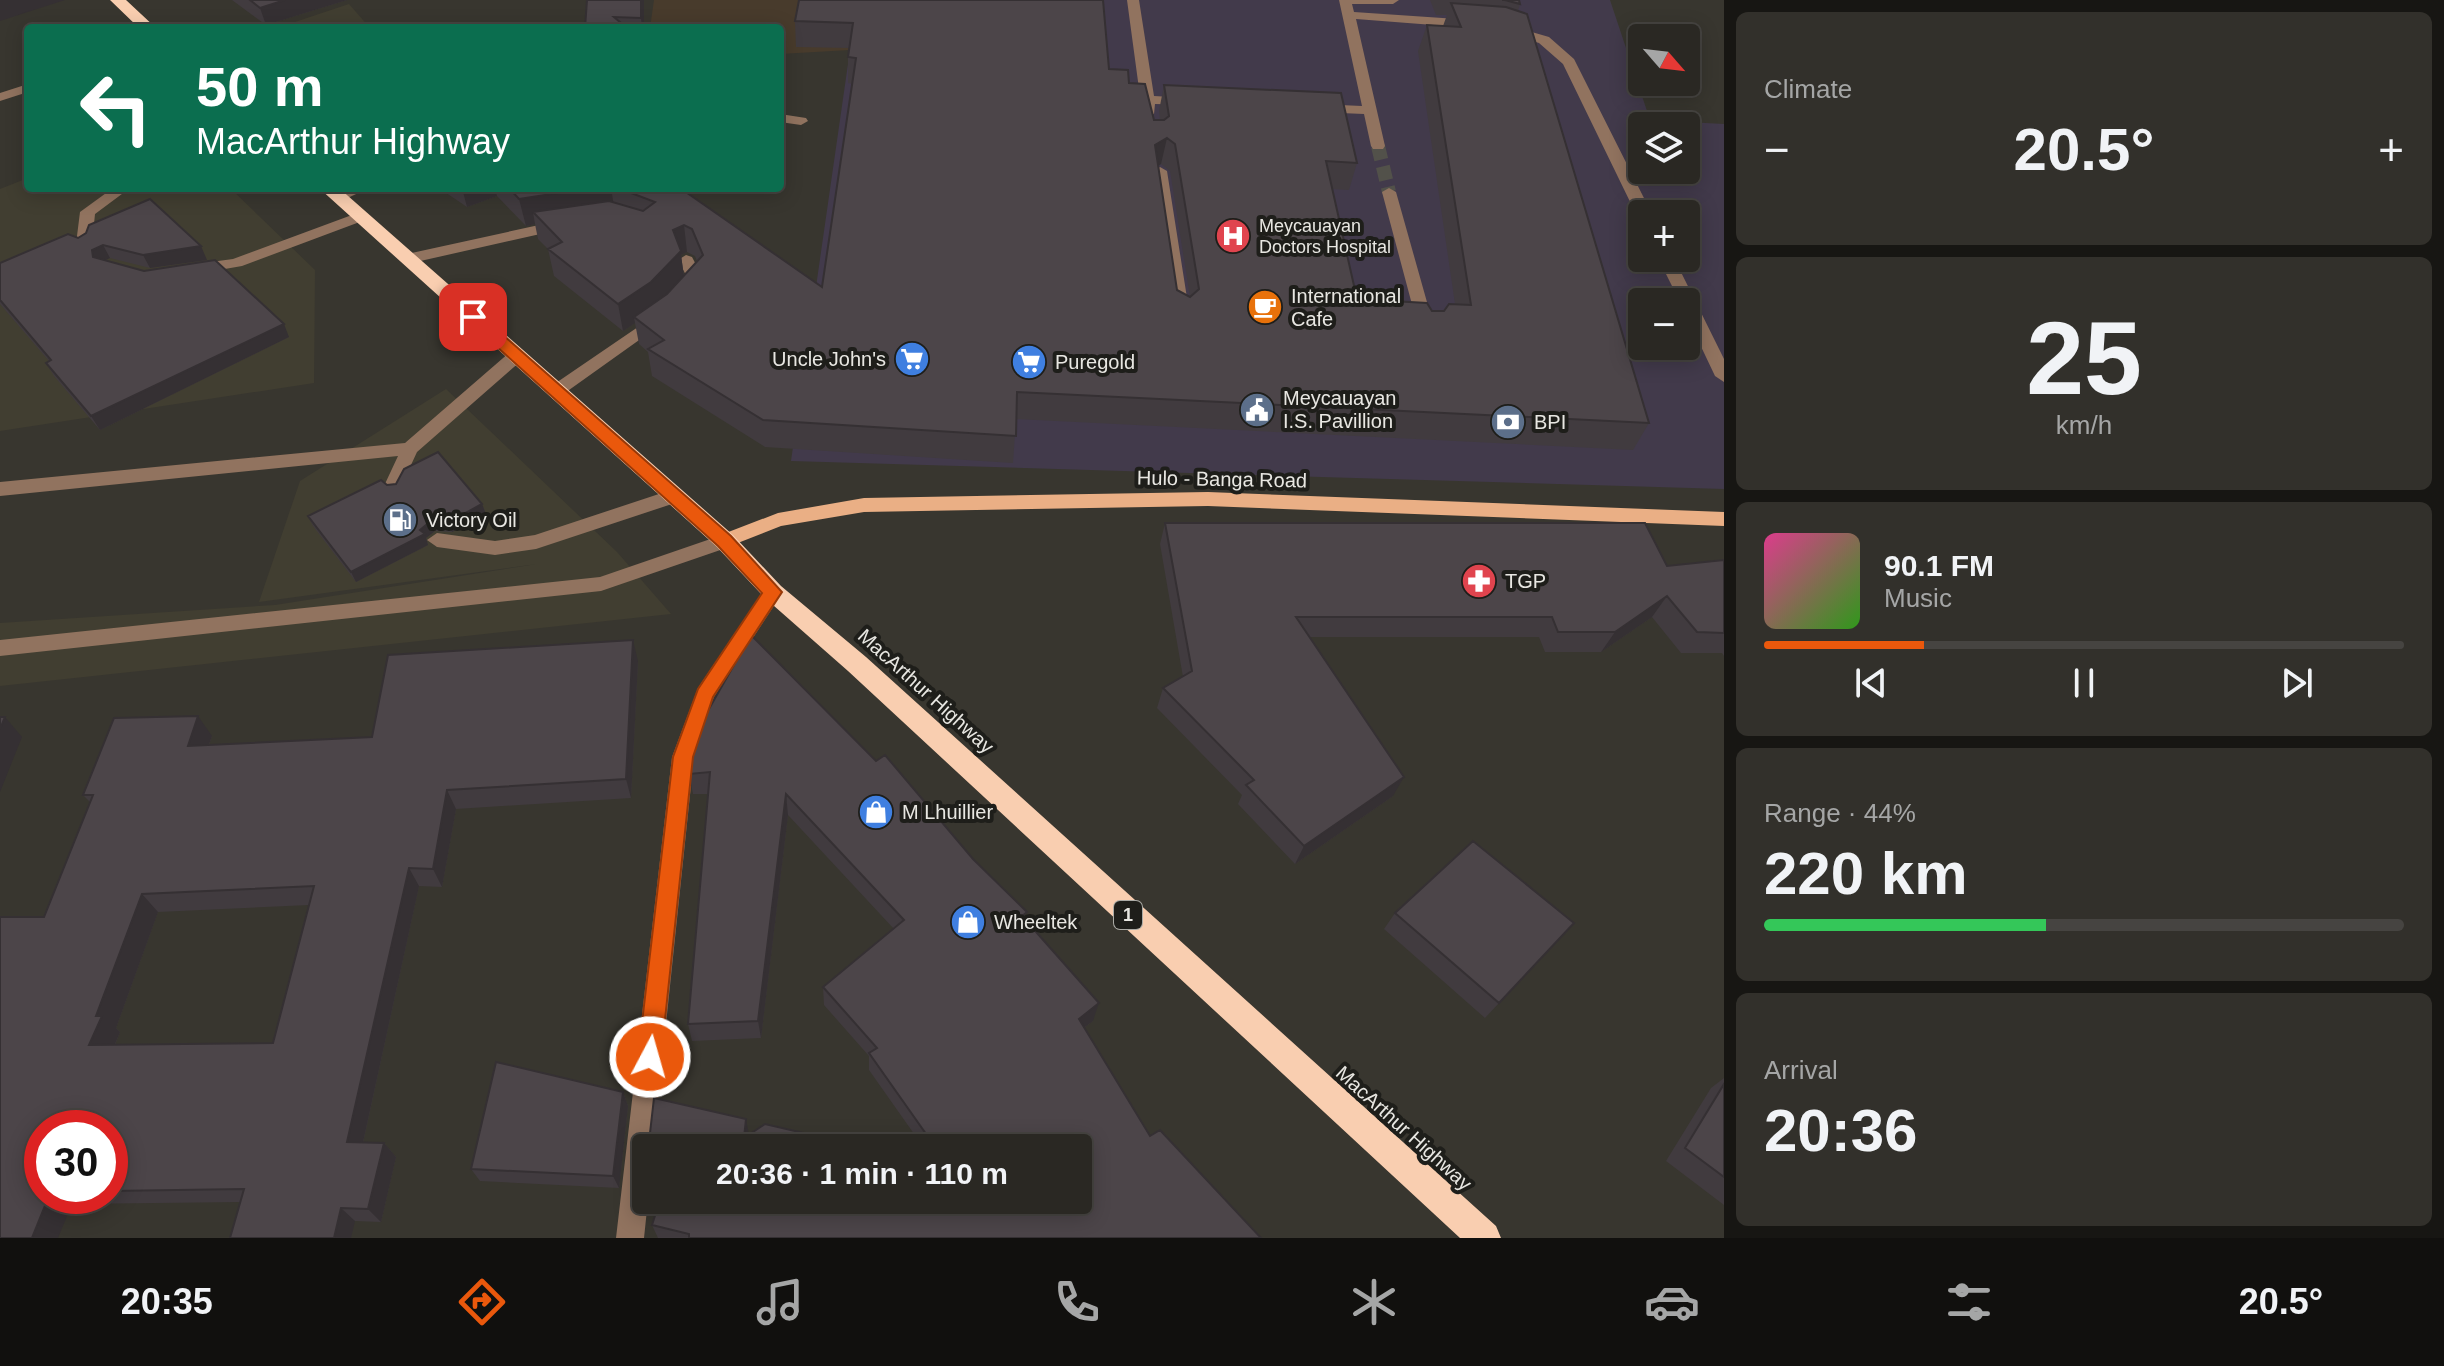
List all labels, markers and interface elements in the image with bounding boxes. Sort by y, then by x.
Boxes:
north arrow [1628,24,1700,96]
map controls [1628,24,1700,360]
text: 50 m [196,55,324,118]
icon: left [64,56,168,160]
text: Climate [1764,74,1852,104]
button: layers [1628,112,1700,184]
text: 20.5° [2014,116,2154,183]
text: MacArthur Highway [196,121,510,162]
text: − [1764,125,1790,174]
text: + [2378,125,2404,174]
button: + [1628,200,1700,272]
place label: Meycauayan Doctors Hospital [1259,216,1391,257]
hospital icon: Meycauayan Doctors Hospital [1214,217,1252,255]
pin [439,283,507,351]
place label: International Cafe [1291,285,1401,330]
cafe icon: International Cafe [1246,288,1284,326]
button: − [1628,288,1700,360]
icon: arrive [451,295,495,339]
text: 25 [2026,300,2142,416]
supermarket icon: Uncle John's [893,340,931,378]
supermarket icon: Puregold [1010,343,1048,381]
place label: Uncle John's [772,348,886,370]
place label: Puregold [1055,351,1135,373]
place label: Meycauayan I.S. Pavillion [1283,387,1396,432]
public building icon: Meycauayan I.S. Pavillion [1238,391,1276,429]
bank icon: BPI [1489,403,1527,441]
text: km/h [2056,410,2112,440]
place label: BPI [1534,411,1566,433]
street label: Hulo - Banga Road [1137,467,1307,491]
fuel station icon: Victory Oil [381,501,419,539]
place label: Victory Oil [426,509,517,531]
text: 90.1 FM [1884,549,1994,582]
pharmacy icon: TGP [1460,562,1498,600]
place label: TGP [1505,570,1546,592]
text: Music [1884,583,1952,613]
street label: MacArthur Highway [854,624,998,758]
icon: previous [1849,661,1893,705]
icon: pause [2062,661,2106,705]
icon: next [2275,661,2319,705]
shop icon: M Lhuillier [857,793,895,831]
text: Range · 44% [1764,798,1916,828]
place label: M Lhuillier [902,801,993,823]
text: 220 km [1764,840,1968,907]
road number: 1 [1114,901,1142,929]
shop icon: Wheeltek [949,903,987,941]
place label: Wheeltek [994,911,1078,933]
position arrow [608,1015,692,1099]
text: Arrival [1764,1055,1838,1085]
street label: MacArthur Highway [1332,1061,1476,1195]
text: 20:36 [1764,1097,1917,1164]
speed limit sign: 30 [24,1110,128,1214]
text: 20:36 · 1 min · 110 m [716,1157,1008,1190]
icon: directions [454,1274,510,1330]
icon: music [752,1274,808,1330]
icon: phone [1049,1274,1105,1330]
icon: climate [1346,1274,1402,1330]
icon: car [1644,1274,1700,1330]
icon: filters [1941,1274,1997,1330]
text: 20:35 [121,1281,213,1322]
text: 20.5° [2239,1281,2323,1322]

